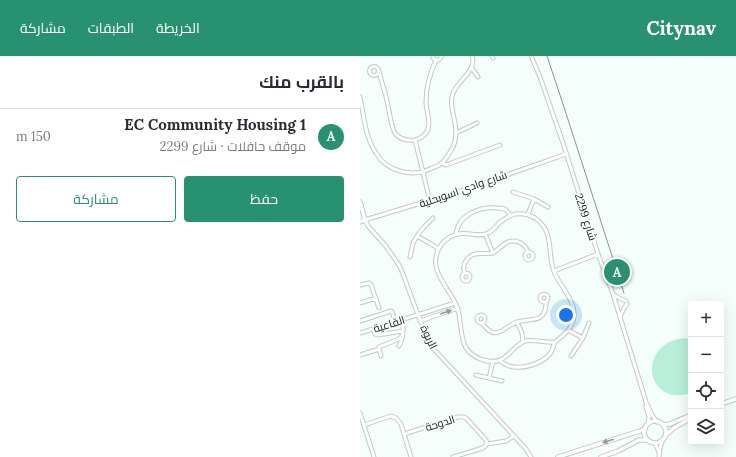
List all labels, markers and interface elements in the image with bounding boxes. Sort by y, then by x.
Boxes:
text: Citynav [646,16,716,40]
text: مشاركة [20,19,66,37]
text: الطبقات [88,19,134,37]
text: الخريطة [156,19,200,37]
text: بالقرب منك [259,71,344,93]
text: EC Community Housing 1 [124,115,306,134]
text: 150 m [16,128,51,145]
text: A [327,128,335,145]
text: موقف حافلات · شارع 2299 [159,138,306,155]
street label: شارع وادي اسويحلية [417,167,510,213]
button: مشاركة [16,176,176,222]
button: حفظ [184,176,344,222]
street label: شارع 2299 [571,192,600,243]
pin: A [604,257,630,287]
map controls [688,301,724,445]
button: + [688,301,724,337]
your location [556,305,576,325]
one-way arrow [441,309,453,315]
street label: القاعية [371,313,407,335]
street label: الربوة [417,323,441,351]
button: − [688,337,724,373]
button: locate [688,373,724,409]
button: layers [688,409,724,445]
street label: الدوحة [423,412,457,434]
one-way arrow [602,438,614,444]

